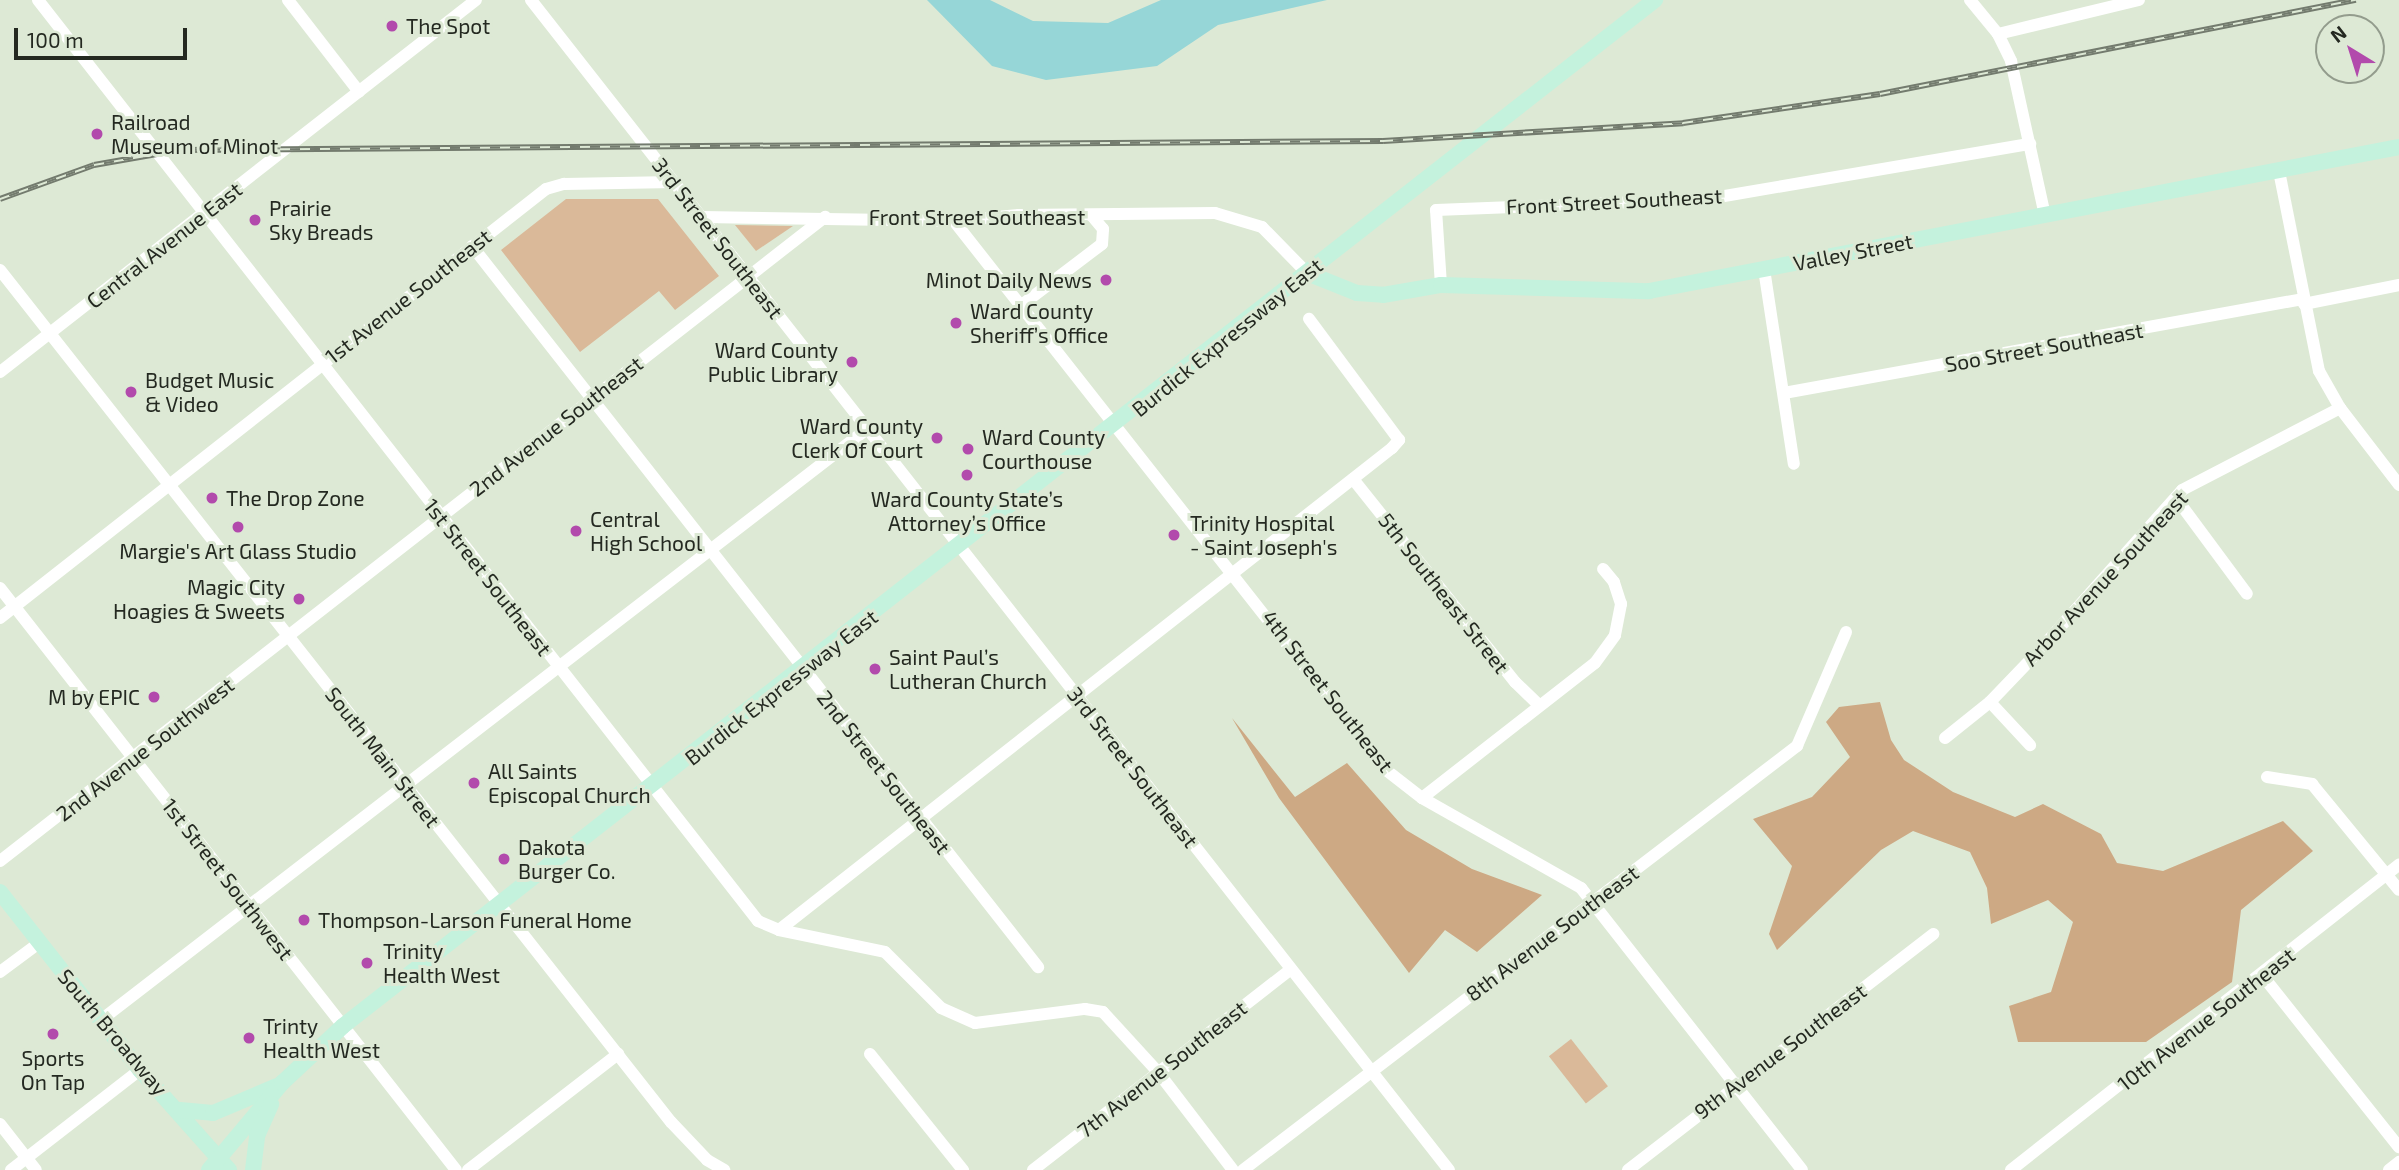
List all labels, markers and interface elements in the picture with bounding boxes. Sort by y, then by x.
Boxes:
place label: The Spot [406,13,490,39]
scale bar [18,14,191,58]
north arrow [2315,14,2385,84]
marker: The Spot [384,18,400,34]
text: N [2326,20,2350,47]
text: 100 m [27,27,84,52]
place label: Railroad Museum of Minot [111,109,279,159]
marker: Railroad Museum of Minot [89,126,105,142]
street label: 3rd Street Southeast [647,153,789,323]
street label: Central Avenue East [81,176,247,314]
street label: Front Street Southeast [1505,183,1723,219]
place label: Prairie Sky Breads [269,195,374,245]
street label: Front Street Southeast [869,204,1085,230]
marker: Prairie Sky Breads [247,212,263,228]
street label: 1st Avenue Southeast [320,223,496,369]
street label: Valley Street [1791,228,1915,276]
street label: Burdick Expressway East [1126,252,1328,422]
place label: Minot Daily News [925,267,1092,293]
marker: Minot Daily News [1098,272,1114,288]
place label: Ward County Sheriff’s Office [970,298,1108,348]
marker: Ward County Sheriff’s Office [948,315,964,331]
street label: Soo Street Southeast [1943,317,2145,377]
place label: Ward County Public Library [708,337,838,387]
street label: 2nd Avenue Southeast [464,350,648,502]
marker: Ward County Public Library [844,354,860,370]
place label: Budget Music & Video [145,367,274,417]
marker: Budget Music & Video [123,384,139,400]
place label: Ward County Clerk Of Court [791,413,923,463]
place label: Ward County Courthouse [982,424,1105,474]
marker: Ward County Clerk Of Court [929,430,945,446]
marker: Ward County Courthouse [960,441,976,457]
marker: Ward County State’s Attorney’s Office [959,467,975,483]
place label: The Drop Zone [226,485,365,511]
street label: Arbor Avenue Southeast [2017,485,2193,671]
place label: Ward County State’s Attorney’s Office [870,486,1064,536]
marker: The Drop Zone [204,490,220,506]
street label: 1st Street Southeast [419,494,557,660]
place label: Central High School [590,506,702,556]
street label: 5th Southeast Street [1374,508,1514,678]
place label: Trinity Hospital - Saint Joseph's [1190,510,1338,560]
marker: Margie's Art Glass Studio [230,519,246,535]
marker: Central High School [568,523,584,539]
marker: Trinity Hospital - Saint Joseph's [1164,525,1184,545]
place label: Margie's Art Glass Studio [119,538,357,564]
place label: Magic City Hoagies & Sweets [113,574,285,624]
marker: Magic City Hoagies & Sweets [291,591,307,607]
street label: Burdick Expressway East [679,604,883,770]
street label: 4th Street Southeast [1257,605,1399,777]
place label: Saint Paul’s Lutheran Church [889,644,1047,694]
marker: Saint Paul’s Lutheran Church [867,661,883,677]
street label: 2nd Avenue Southwest [51,672,239,826]
street label: South Main Street [320,682,446,832]
street label: 3rd Street Southeast [1062,682,1204,852]
place label: M by EPIC [48,684,140,710]
street label: 2nd Street Southeast [812,685,956,859]
marker: M by EPIC [146,689,162,705]
place label: All Saints Episcopal Church [488,758,651,808]
marker: All Saints Episcopal Church [466,775,482,791]
street label: 1st Street Southwest [157,793,299,965]
place label: Dakota Burger Co. [518,834,616,884]
marker: Dakota Burger Co. [496,851,512,867]
street label: 8th Avenue Southeast [1461,860,1643,1006]
place label: Thompson-Larson Funeral Home [318,907,632,933]
marker: Thompson-Larson Funeral Home [296,912,312,928]
place label: Trinity Health West [383,938,500,988]
street label: 10th Avenue Southeast [2112,942,2300,1096]
marker: Trinity Health West [357,953,377,973]
street label: South Broadway [53,964,173,1100]
street label: 9th Avenue Southeast [1689,978,1871,1124]
street label: 7th Avenue Southeast [1072,995,1252,1143]
place label: Trinty Health West [263,1013,380,1063]
marker: Sports On Tap [45,1026,61,1042]
marker: Trinty Health West [241,1030,257,1046]
place label: Sports On Tap [21,1045,85,1095]

